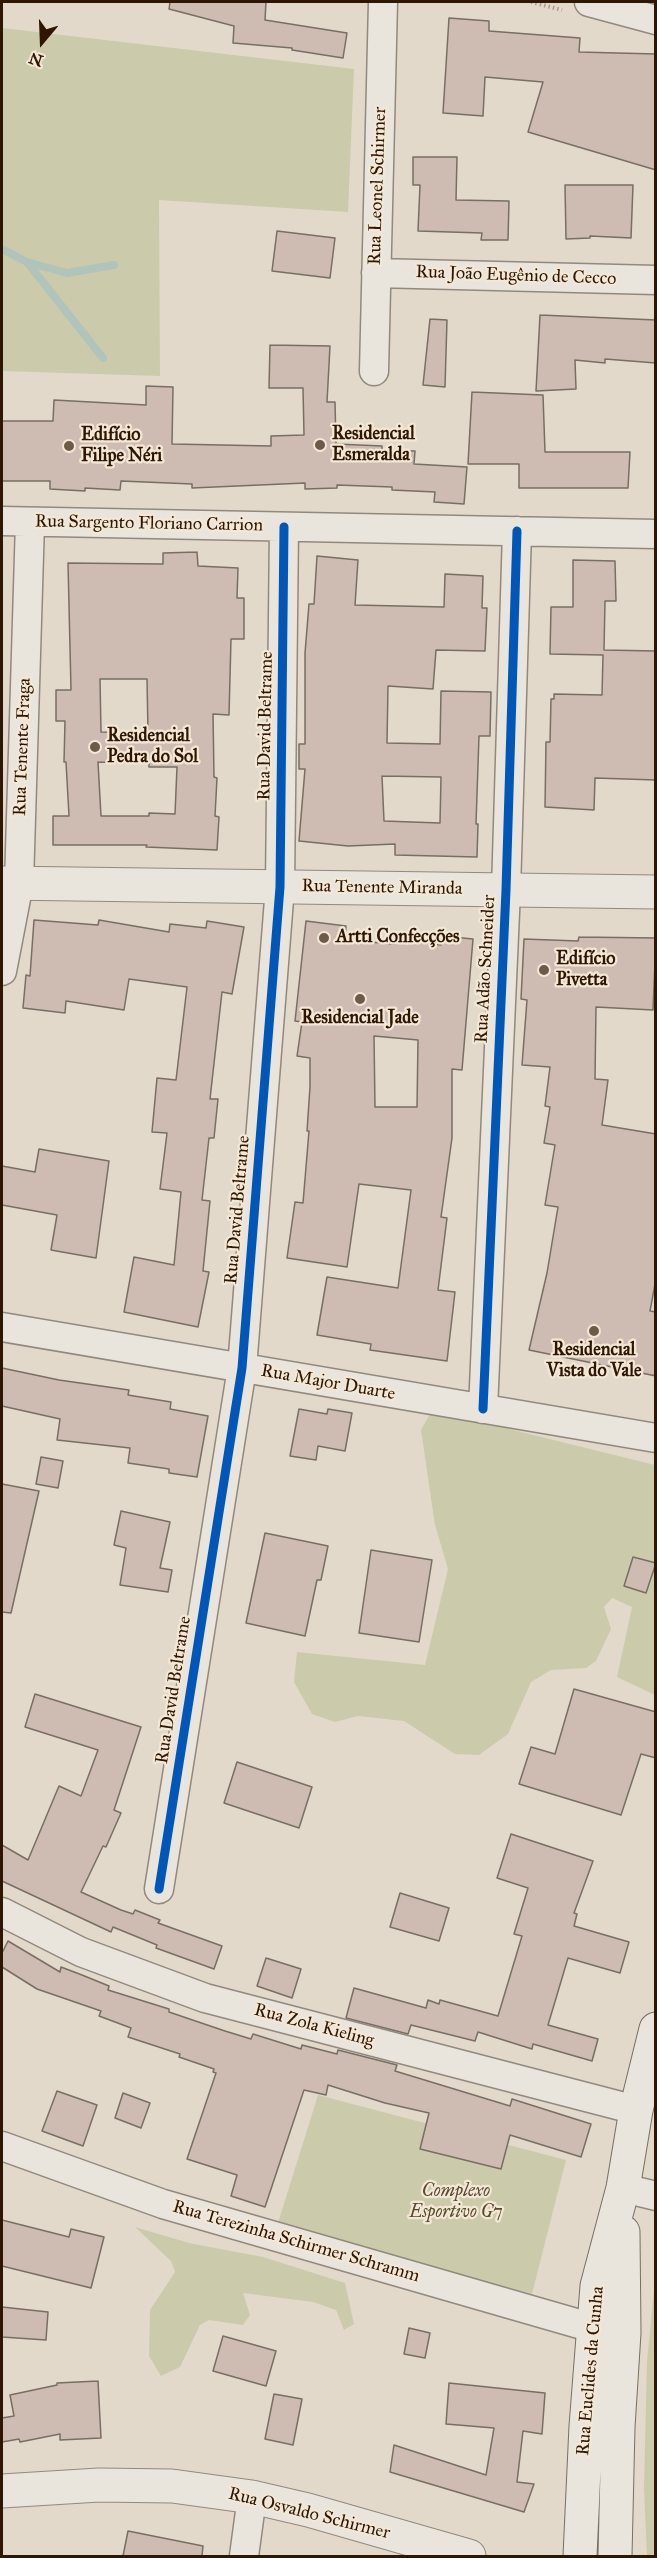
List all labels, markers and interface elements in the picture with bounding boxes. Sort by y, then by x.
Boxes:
north arrow [12,12,72,72]
text: N [26,48,45,71]
street label: Rua Leonel Schirmer [364,106,392,266]
street label: Rua João Eugênio de Cecco [415,262,617,290]
place label: Residencial Esmeralda [332,424,415,466]
place label: Edifício Filipe Néri [81,425,162,468]
marker: Residencial Esmeralda [313,438,327,452]
marker: Edifício Filipe Néri [62,439,76,453]
street label: Rua Sargento Floriano Carrion [35,511,263,537]
street label: Rua David Beltrame [254,651,278,801]
street label: Rua Tenente Fraga [10,678,36,816]
place label: Residencial Pedra do Sol [107,726,198,768]
marker: Residencial Pedra do Sol [88,740,102,754]
street label: Rua Tenente Miranda [301,876,463,900]
street label: Rua Adão Schneider [471,894,501,1044]
place label: Artti Confecções [336,927,460,949]
marker: Artti Confecções [317,931,331,945]
place label: Edifício Pivetta [556,949,615,992]
marker: Edifício Pivetta [537,963,551,977]
marker: Residencial Jade [353,992,367,1006]
place label: Residencial Jade [301,1008,419,1030]
street label: Rua David Beltrame [221,1135,255,1285]
marker: Residencial Vista do Vale [587,1324,601,1338]
place label: Residencial Vista do Vale [546,1340,642,1382]
street label: Rua Major Duarte [259,1361,397,1405]
street label: Rua David Beltrame [152,1615,196,1765]
street label: Rua Zola Kieling [252,2000,376,2052]
park label: Complexo Esportivo G7 [409,2181,503,2224]
street label: Rua Terezinha Schirmer Schramm [170,2196,422,2288]
street label: Rua Euclides da Cunha [573,2285,609,2457]
street label: Rua Osvaldo Schirmer [226,2483,392,2545]

